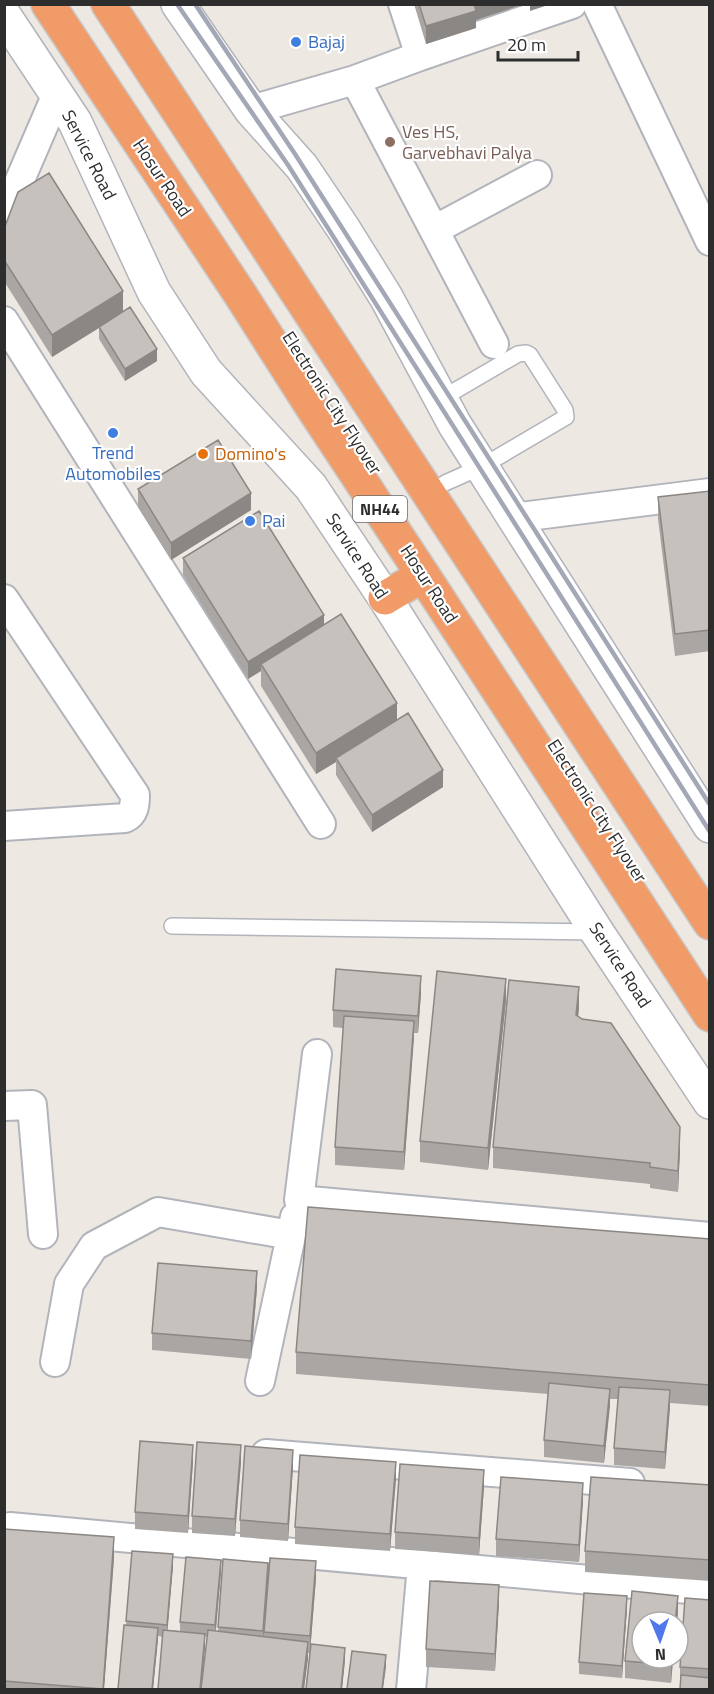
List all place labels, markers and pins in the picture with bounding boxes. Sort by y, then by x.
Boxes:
place label: Bajaj [308,28,345,55]
marker: Bajaj [289,35,303,49]
place label: Ves HS, Garvebhavi Palya [402,118,532,166]
marker: Ves HS, Garvebhavi Palya [383,135,397,149]
marker: Trend Automobiles [106,426,120,440]
place label: Trend Automobiles [65,439,161,487]
place label: Domino's [215,440,286,467]
marker: Domino's [196,447,210,461]
place label: Pai [262,507,286,534]
marker: Pai [243,514,257,528]

